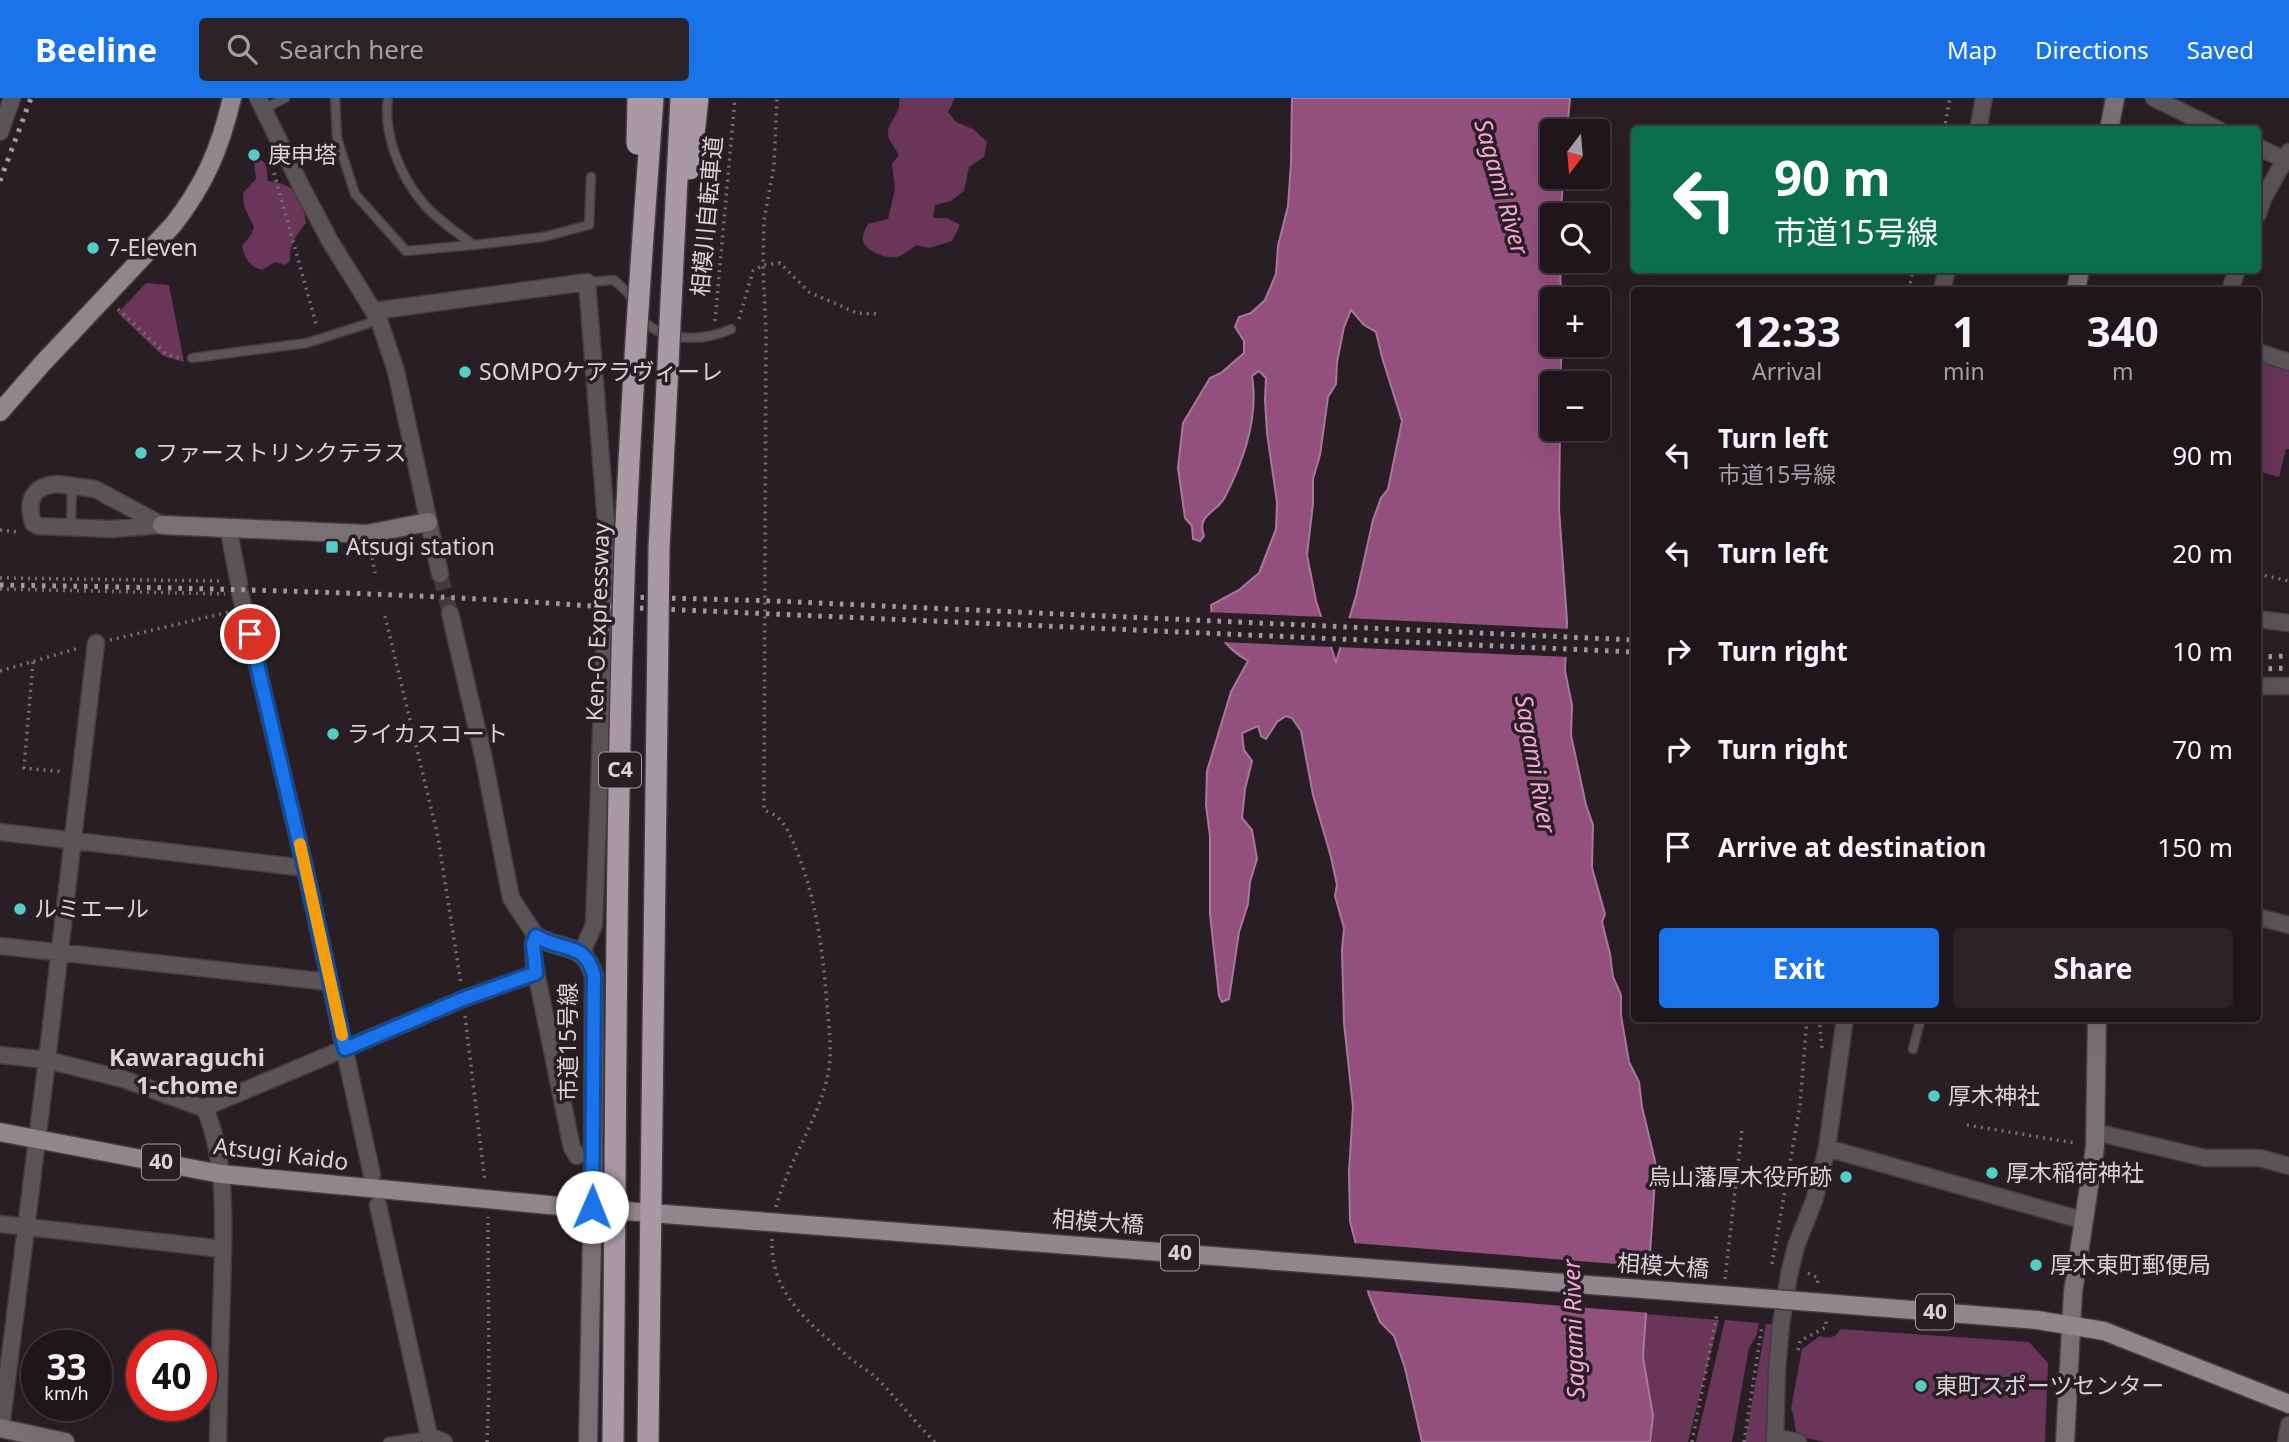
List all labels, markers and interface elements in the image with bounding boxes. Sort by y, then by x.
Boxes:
search box [199,18,689,81]
text: Beeline [35,27,157,72]
icon: search [223,30,261,68]
text: Search here [279,31,424,67]
text: Map [1947,33,1997,66]
text: Directions [2035,33,2149,66]
text: Saved [2187,33,2254,66]
water label: Sagami River [1467,115,1538,260]
north arrow [1540,119,1610,189]
map controls [1540,119,1610,441]
street label: 相模川自転車道 [683,134,729,298]
place label: 庚申塔 [268,138,337,170]
text: 90 m [1774,144,1891,210]
marker: 庚申塔 [246,147,262,163]
icon: left [1659,154,1750,245]
button: search [1540,203,1610,273]
text: 市道15号線 [1774,210,1939,253]
place label: 7-Eleven [107,231,198,263]
marker: 7-Eleven [85,240,101,256]
button: + [1540,287,1610,357]
text: 12:33 [1733,302,1841,359]
text: 1 [1952,302,1976,359]
text: 340 [2087,302,2159,359]
place label: SOMPOケアラヴィーレ [479,355,723,387]
text: Arrival [1752,355,1822,387]
text: min [1943,355,1985,387]
text: m [2112,355,2134,387]
marker: SOMPOケアラヴィーレ [457,364,473,380]
button: − [1540,371,1610,441]
text: Turn left [1718,420,1829,456]
place label: ファーストリンクテラス [155,436,406,468]
icon: left [1659,436,1697,474]
text: 90 m [2172,437,2233,473]
marker: ファーストリンクテラス [133,445,149,461]
text: 市道15号線 [1718,458,1836,490]
street label: Ken-O Expressway [578,522,616,722]
place label: Atsugi station [346,530,495,562]
icon: left [1659,534,1697,572]
text: Turn left [1718,535,1829,571]
text: 20 m [2172,535,2233,571]
marker: Atsugi station [324,539,340,555]
pin [220,604,280,664]
icon: arrive [231,615,269,653]
icon: right [1659,632,1697,670]
text: Turn right [1718,633,1848,669]
text: 10 m [2172,633,2233,669]
water label: Sagami River [1508,692,1565,837]
place label: ライカスコート [347,717,508,749]
marker: ライカスコート [325,726,341,742]
icon: right [1659,730,1697,768]
text: Turn right [1718,731,1848,767]
text: 70 m [2172,731,2233,767]
road number: C4 [599,752,641,788]
icon: arrive [1659,828,1697,866]
text: Arrive at destination [1718,829,1987,865]
text: 150 m [2157,829,2233,865]
place label: ルミエール [34,892,149,924]
marker: ルミエール [12,901,28,917]
button: Exit [1659,928,1939,1008]
button: Share [1953,928,2233,1008]
street label: 市道15号線 [551,983,583,1101]
district label: Kawaraguchi 1-chome [109,1040,265,1101]
place label: 厚木神社 [1948,1079,2040,1111]
marker: 厚木神社 [1926,1088,1942,1104]
street label: Atsugi Kaido [212,1129,350,1177]
road number: 40 [142,1144,180,1180]
place label: 厚木稲荷神社 [2006,1156,2144,1188]
place label: 烏山藩厚木役所跡 [1648,1160,1832,1192]
marker: 厚木稲荷神社 [1984,1165,2000,1181]
marker: 烏山藩厚木役所跡 [1838,1169,1854,1185]
position arrow [555,1170,629,1244]
street label: 相模大橋 [1051,1202,1145,1240]
road number: 40 [1161,1236,1199,1270]
street label: 相模大橋 [1616,1246,1710,1284]
place label: 厚木東町郵便局 [2050,1248,2211,1280]
water label: Sagami River [1554,1257,1591,1399]
marker: 厚木東町郵便局 [2028,1257,2044,1273]
road number: 40 [1916,1294,1954,1330]
speed limit sign: 40 [126,1330,217,1421]
text: 33 [46,1343,87,1390]
place label: 東町スポーツセンター [1935,1369,2165,1401]
marker: 東町スポーツセンター [1913,1378,1929,1394]
text: km/h [44,1381,89,1405]

